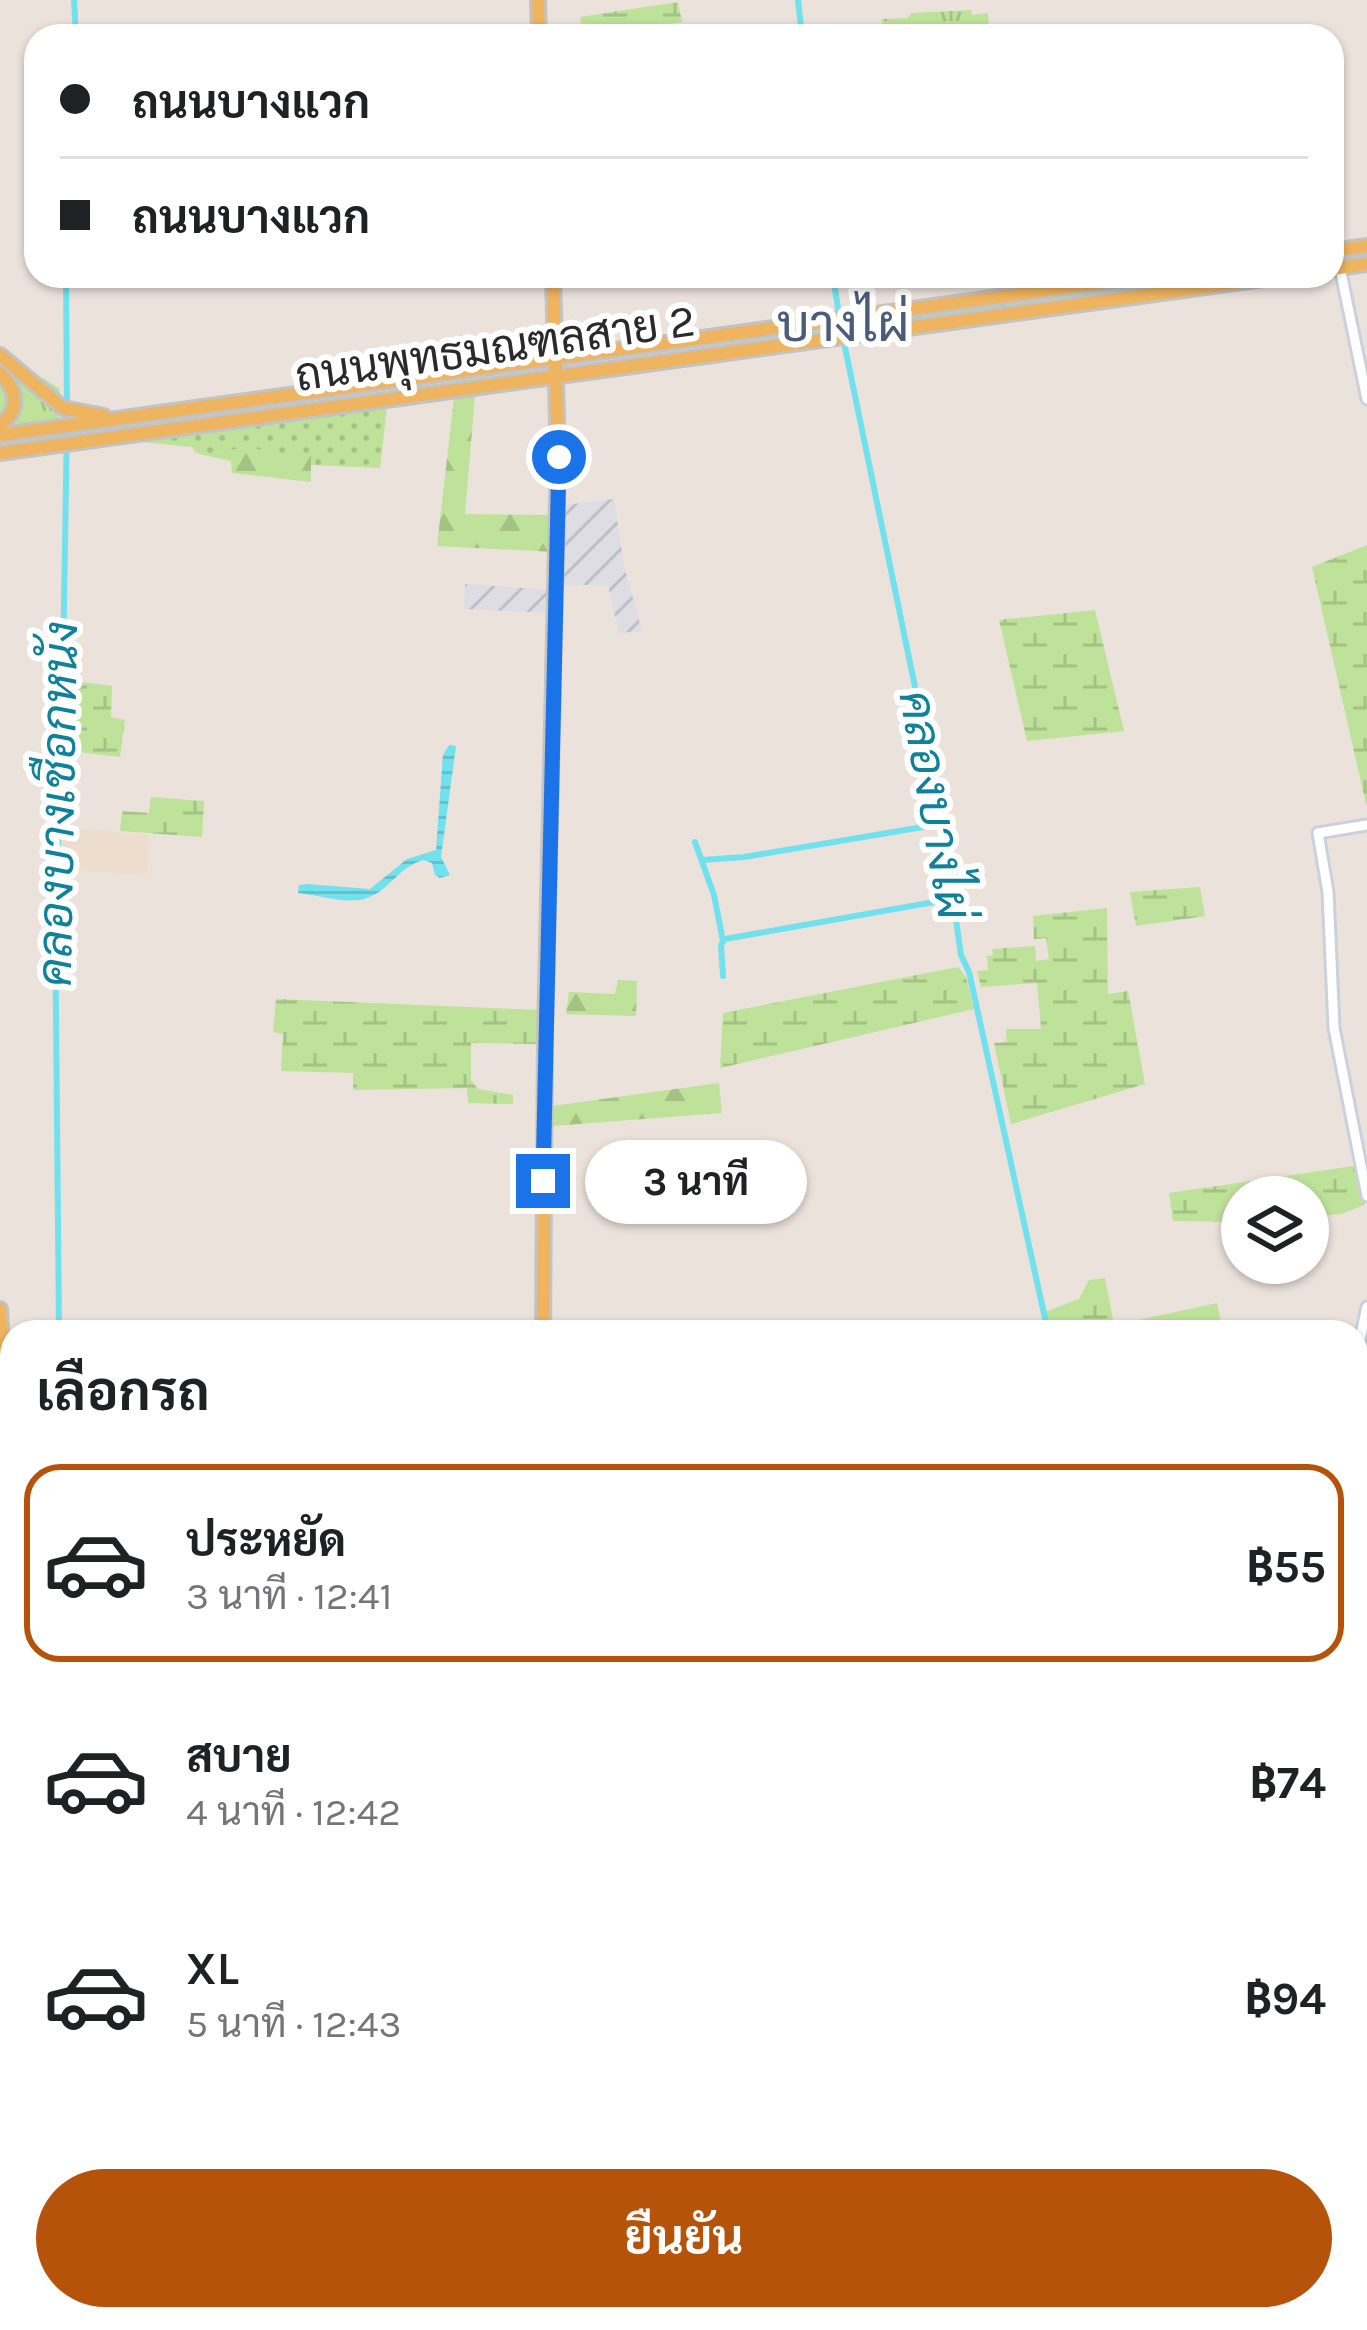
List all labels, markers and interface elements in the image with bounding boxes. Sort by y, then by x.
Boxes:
text: ถนนบางแวก [132,77,370,129]
text: ถนนบางแวก [132,192,370,244]
district label: บางไผ่ [777,291,909,354]
street label: ถนนพุทธมณฑลสาย 2 [292,294,699,406]
route start [532,430,586,484]
water label: คลองบางเชือกหนัง [25,621,89,987]
water label: คลองบางไผ่ [887,686,986,926]
callout: 3 นาที [585,1139,807,1223]
route end [516,1154,570,1208]
text: 3 นาที [643,1159,749,1205]
map controls [1221,1176,1329,1284]
button: layers [1221,1176,1329,1284]
text: เลือกรถ [36,1360,210,1424]
icon: car [42,1509,150,1617]
text: ประหยัด [186,1515,346,1567]
text: ฿55 [1246,1541,1326,1593]
text: 3 นาที · 12:41 [186,1573,392,1619]
icon: car [42,1725,150,1833]
text: สบาย [186,1731,292,1783]
text: ฿74 [1250,1757,1326,1809]
text: 4 นาที · 12:42 [186,1789,401,1835]
icon: car [42,1941,150,2049]
text: XL [186,1943,239,1995]
text: ฿94 [1245,1973,1326,2025]
text: 5 นาที · 12:43 [186,2001,401,2047]
button: ยืนยัน [36,2169,1332,2307]

